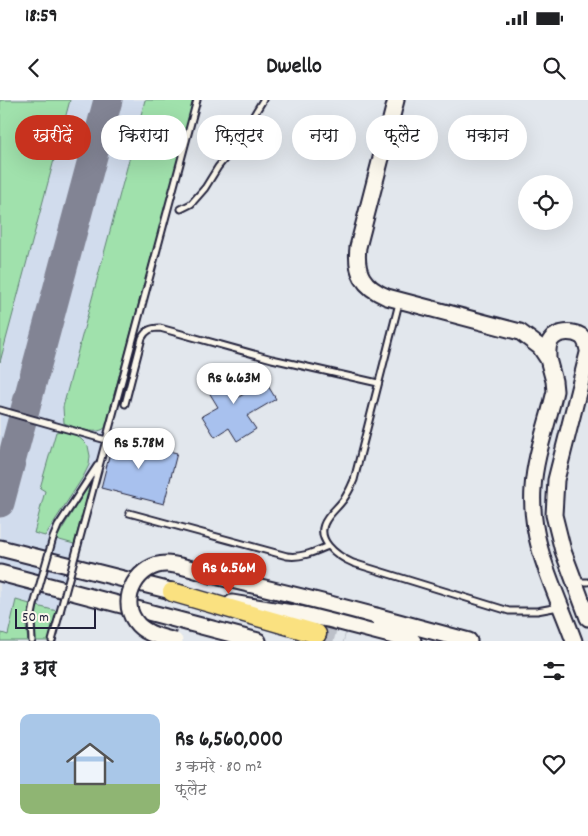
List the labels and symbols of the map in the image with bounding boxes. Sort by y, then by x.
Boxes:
pin: Rs 6.63M [182,362,286,405]
pin: Rs 5.78M [87,428,191,470]
pin: Rs 6.56M [177,552,281,595]
scale bar [15,606,96,629]

